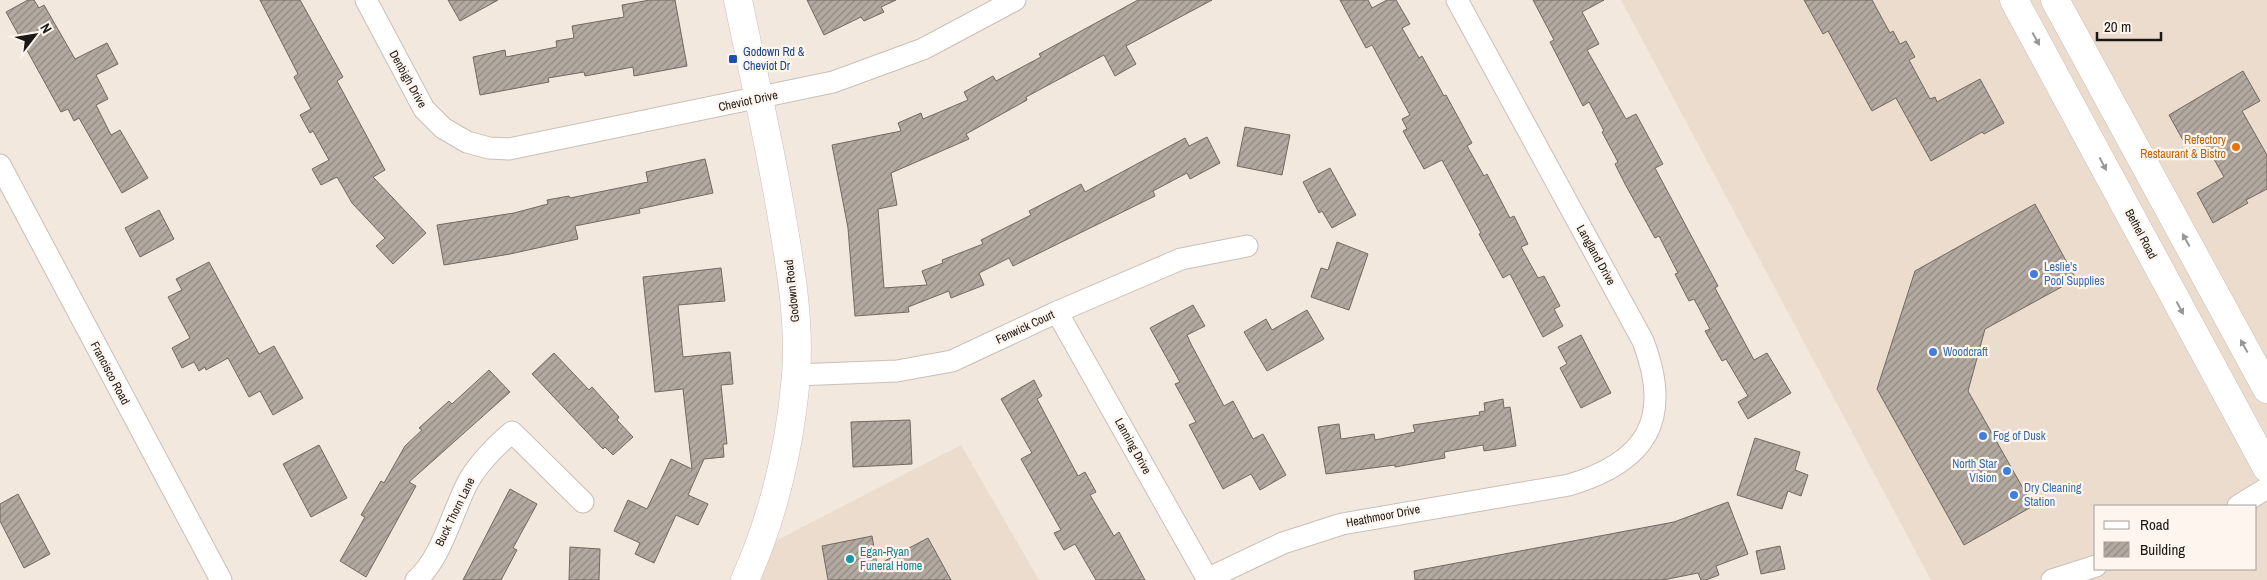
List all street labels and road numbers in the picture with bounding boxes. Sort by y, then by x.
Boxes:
street label: Denbigh Drive [386,47,430,111]
street label: Cheviot Drive [717,87,779,115]
street label: Bethel Road [2121,206,2161,262]
street label: Langland Drive [1573,222,1619,288]
street label: Godown Road [781,259,803,323]
street label: Fenwick Court [993,306,1057,348]
street label: Francisco Road [87,339,133,407]
street label: Lanning Drive [1111,415,1155,477]
street label: Buck Thorn Lane [431,475,479,549]
street label: Heathmoor Drive [1345,501,1421,531]

